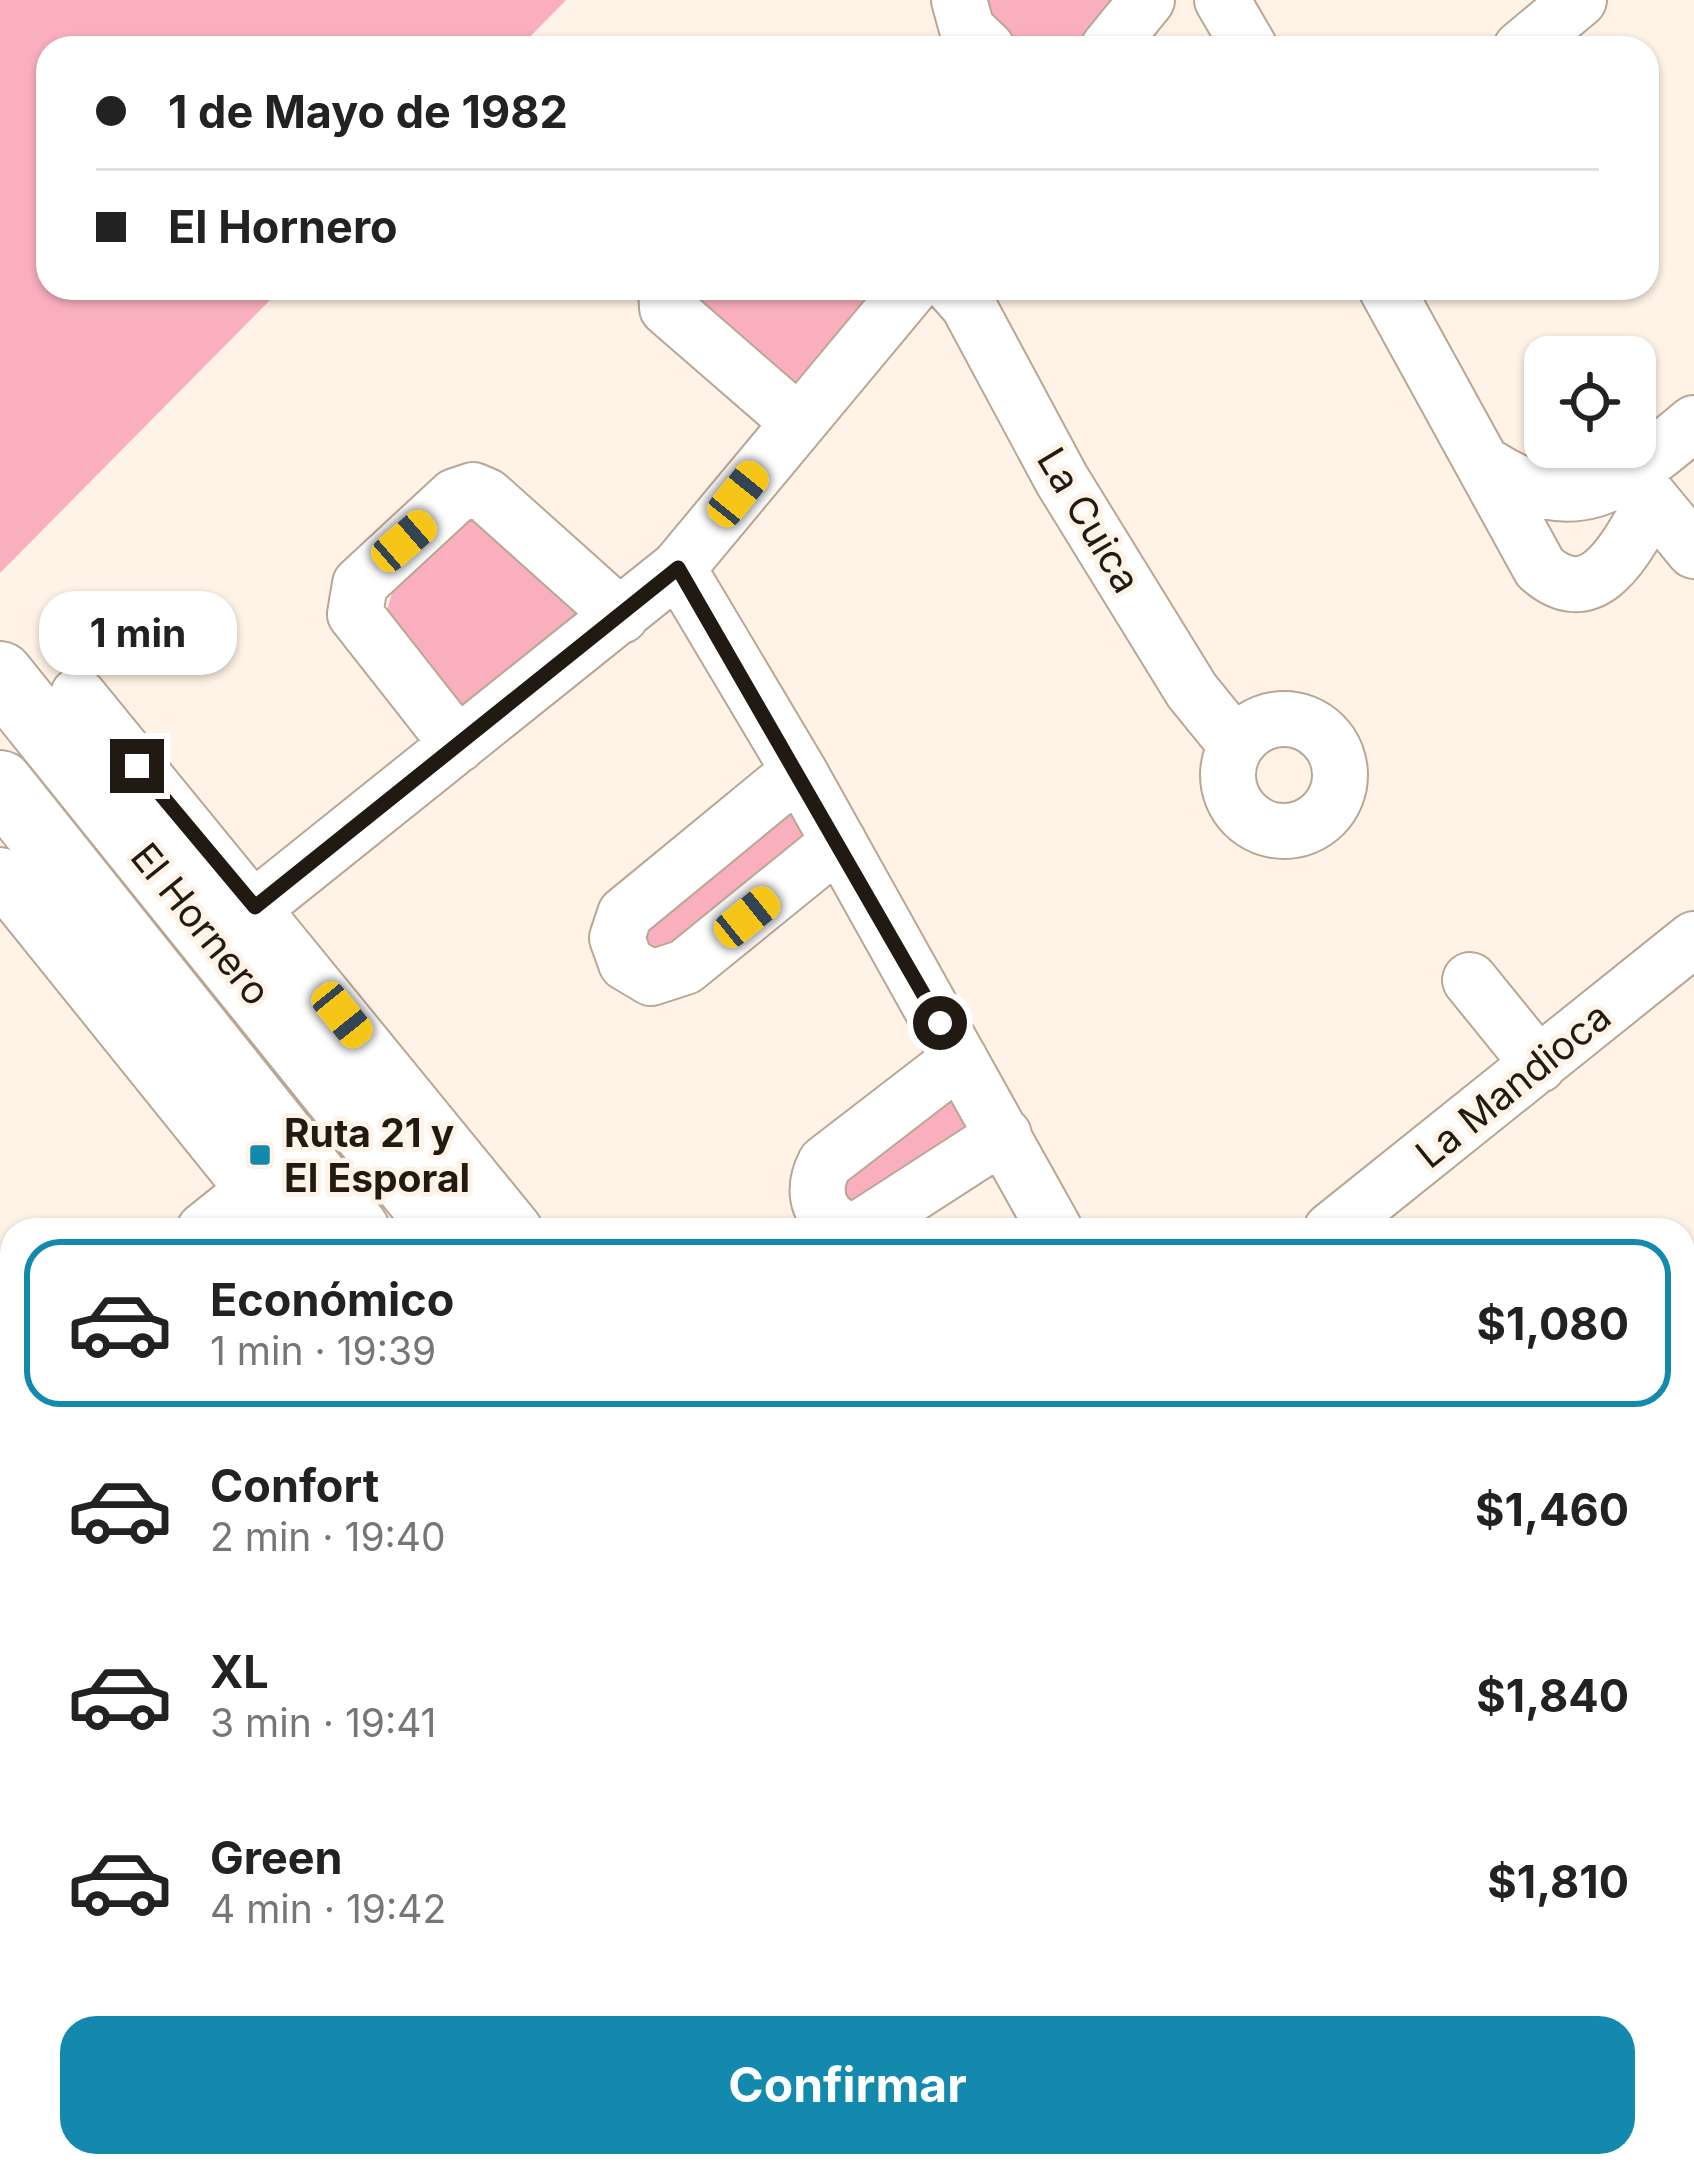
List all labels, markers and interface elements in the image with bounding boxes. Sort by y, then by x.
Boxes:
text: 1 de Mayo de 1982 [168,84,568,139]
text: El Hornero [168,199,398,254]
map controls [1524,336,1656,468]
button: locate [1524,336,1656,468]
street label: La Cuica [1028,439,1151,601]
car [701,455,775,533]
car [365,504,443,578]
callout: 1 min [38,592,236,676]
text: 1 min [90,609,186,656]
route end [110,739,164,793]
street label: El Hornero [122,833,281,1014]
car [708,880,786,954]
car [305,976,379,1054]
street label: La Mandioca [1406,992,1619,1177]
route start [913,996,967,1050]
place label: Ruta 21 y El Esporal [284,1109,470,1201]
marker: Ruta 21 y El Esporal [247,1142,273,1168]
icon: car [66,1269,174,1377]
text: Económico [210,1272,454,1327]
text: $1,080 [1476,1296,1629,1351]
text: 1 min · 19:39 [210,1327,436,1374]
icon: car [66,1455,174,1563]
text: Confort [210,1458,379,1513]
text: $1,460 [1475,1482,1629,1537]
text: 2 min · 19:40 [210,1513,446,1560]
icon: car [66,1641,174,1749]
text: XL [210,1644,269,1699]
text: $1,840 [1476,1668,1629,1723]
text: 3 min · 19:41 [210,1699,436,1746]
icon: car [66,1827,174,1935]
text: Green [210,1830,343,1885]
text: $1,810 [1487,1854,1629,1909]
text: 4 min · 19:42 [210,1885,446,1932]
button: Confirmar [60,2016,1635,2154]

